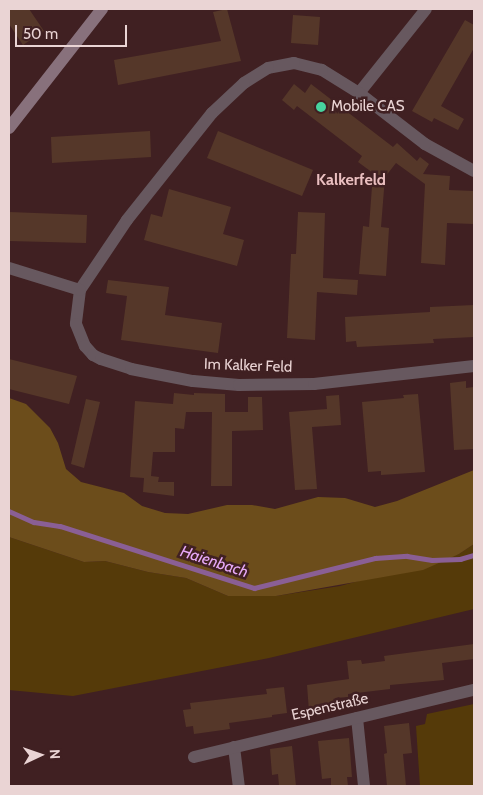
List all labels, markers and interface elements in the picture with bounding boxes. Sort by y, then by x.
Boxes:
scale bar [18,15,130,47]
text: 50 m [23,25,58,43]
place label: Mobile CAS [331,98,405,116]
marker: Mobile CAS [315,101,327,113]
district label: Kalkerfeld [316,170,386,190]
street label: Im Kalker Feld [204,355,292,377]
water label: Haienbach [178,542,250,582]
street label: Espenstraße [290,689,370,725]
north arrow [15,730,65,780]
text: N [46,749,64,760]

